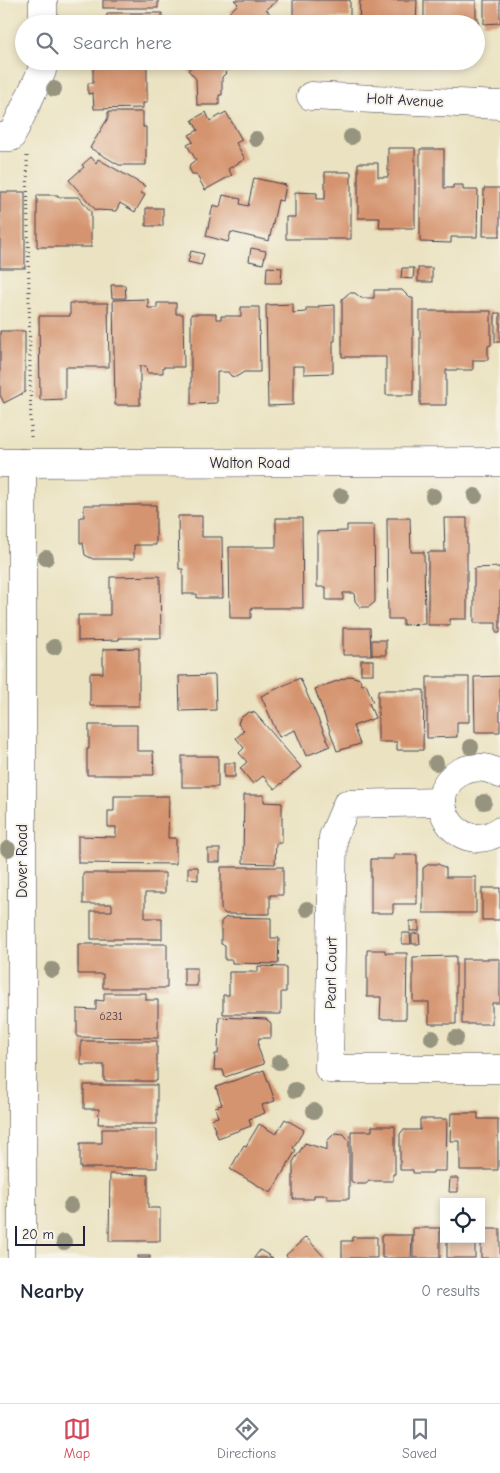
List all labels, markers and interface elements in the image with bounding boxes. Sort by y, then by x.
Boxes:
search box [15,15,485,70]
icon: search [33,29,61,57]
text: Search here [73,32,172,54]
street label: Holt Avenue [366,89,444,111]
street label: Walton Road [210,454,290,472]
street label: Dover Road [13,824,31,898]
street label: Pearl Court [321,936,341,1009]
house number: 6231 [99,1009,123,1023]
map controls [440,1198,485,1243]
button: locate [440,1198,485,1243]
scale bar [15,1223,85,1246]
text: 20 m [22,1226,54,1243]
text: Nearby [20,1279,84,1303]
text: 0 results [421,1282,480,1300]
tab: Map [63,1415,91,1462]
tab: Directions [217,1415,276,1462]
tab: Saved [402,1415,437,1462]

